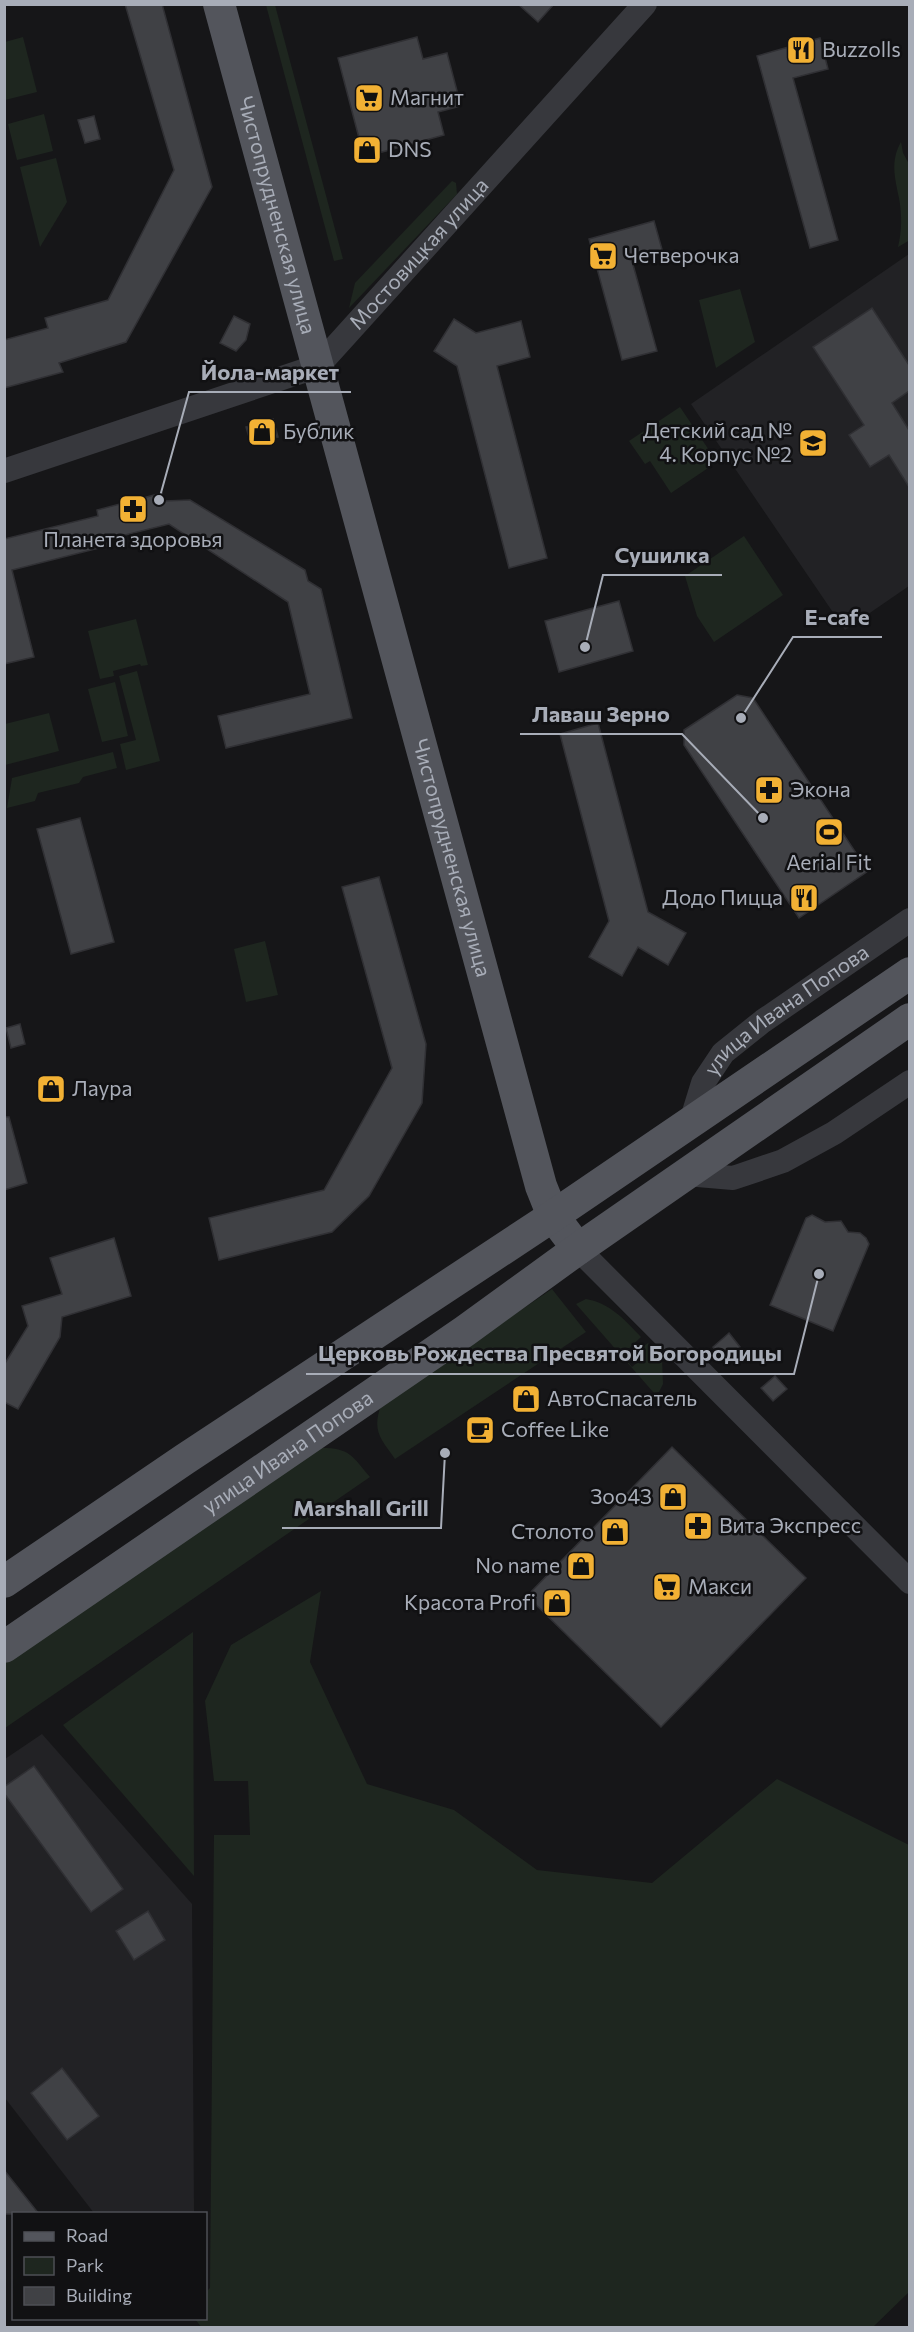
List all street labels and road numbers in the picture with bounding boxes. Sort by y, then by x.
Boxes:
street label: Чистопрудненская улица [234,93,322,337]
street label: Мостовицкая улица [343,172,493,334]
street label: Чистопрудненская улица [409,736,497,979]
street label: улица Ивана Попова [698,938,873,1079]
street label: улица Ивана Попова [197,1384,377,1518]

